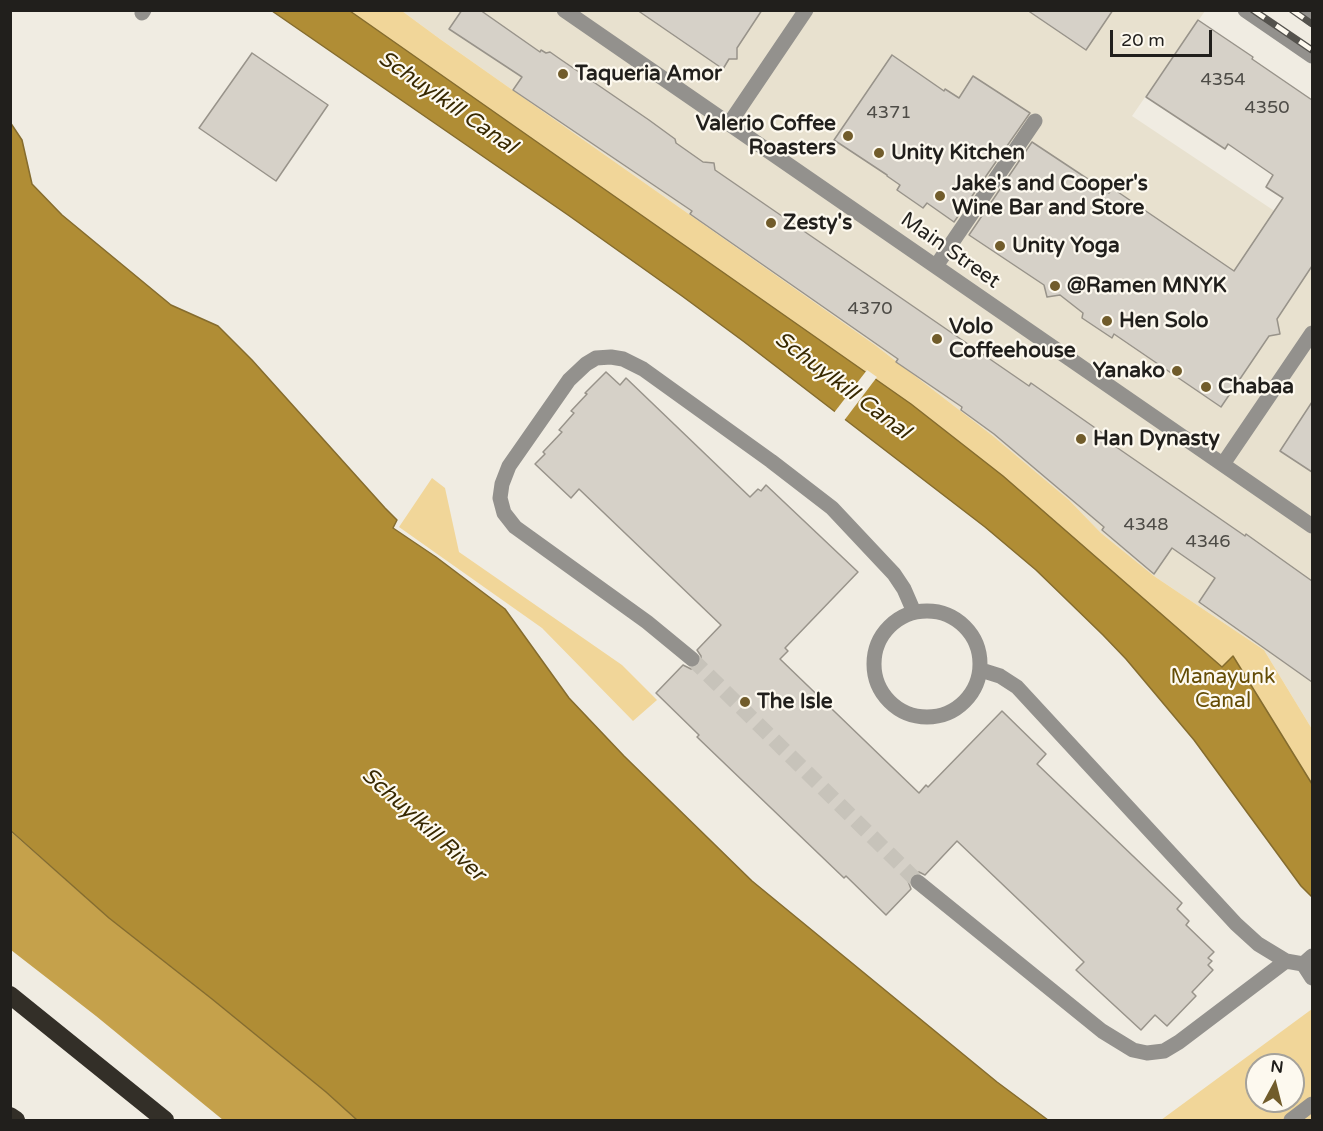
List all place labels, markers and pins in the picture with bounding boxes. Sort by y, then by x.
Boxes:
place label: Taqueria Amor [575,61,722,87]
marker: Taqueria Amor [556,67,570,81]
place label: Valerio Coffee Roasters [696,111,836,161]
marker: Valerio Coffee Roasters [841,129,855,143]
place label: Unity Kitchen [891,140,1025,166]
marker: Unity Kitchen [872,146,886,160]
place label: Jake's and Cooper's Wine Bar and Store [952,171,1148,221]
marker: Jake's and Cooper's Wine Bar and Store [933,189,947,203]
place label: Zesty's [783,210,852,236]
marker: Zesty's [764,216,778,230]
place label: Unity Yoga [1012,233,1120,259]
marker: Unity Yoga [993,239,1007,253]
place label: @Ramen MNYK [1067,273,1227,299]
marker: @Ramen MNYK [1048,279,1062,293]
place label: Hen Solo [1119,308,1208,334]
place label: Volo Coffeehouse [949,314,1076,364]
marker: Hen Solo [1100,314,1114,328]
marker: Volo Coffeehouse [930,332,944,346]
place label: Yanako [1093,358,1165,384]
marker: Yanako [1170,364,1184,378]
place label: Chabaa [1218,374,1294,400]
marker: Chabaa [1199,380,1213,394]
place label: Han Dynasty [1093,426,1220,452]
marker: Han Dynasty [1074,432,1088,446]
place label: The Isle [757,689,833,715]
marker: The Isle [738,695,752,709]

